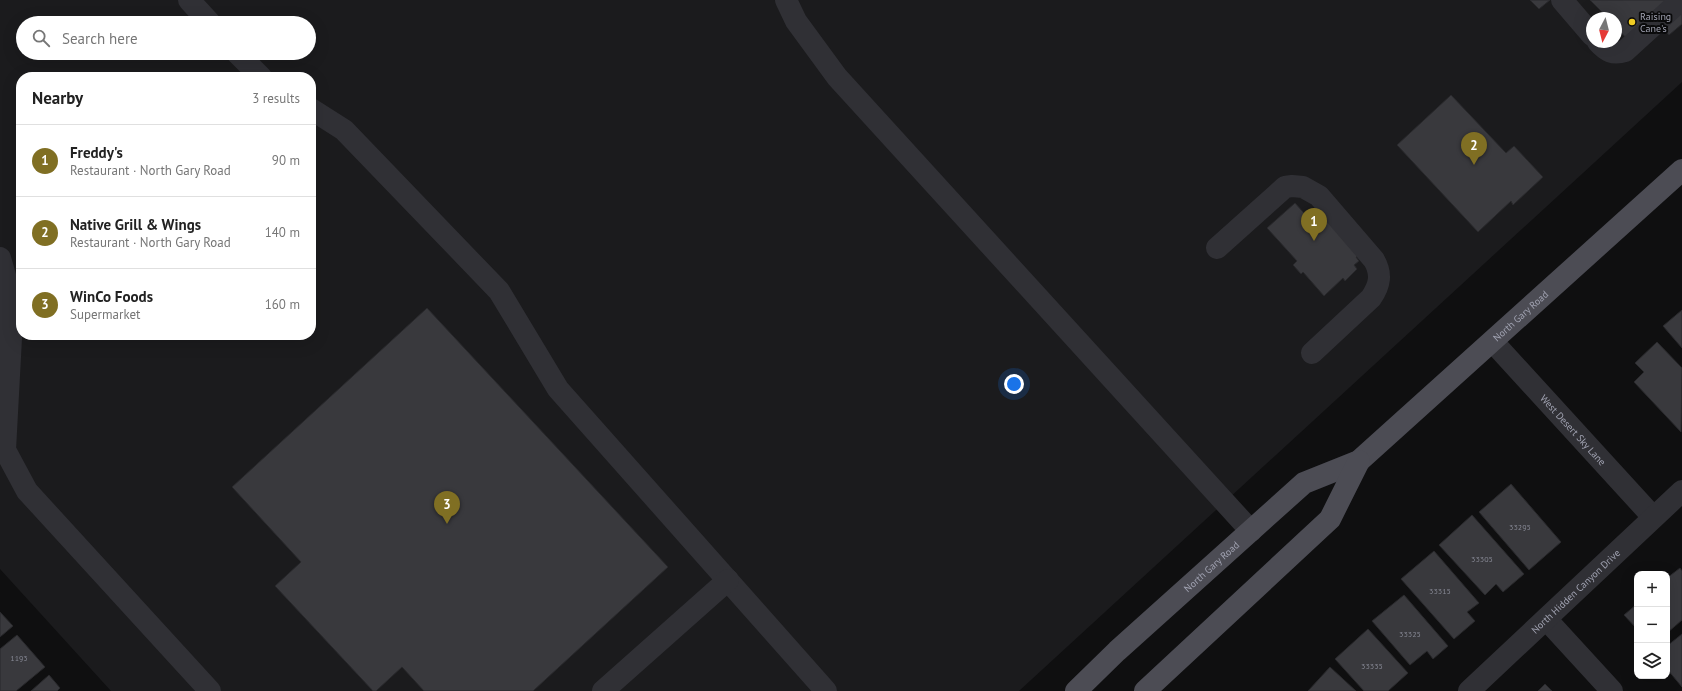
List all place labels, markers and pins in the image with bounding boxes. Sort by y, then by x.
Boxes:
place label: Raising Cane's [1640,10,1671,35]
marker: Raising Cane's [1627,17,1637,27]
pin: 2 [1461,132,1487,165]
pin: 1 [1301,208,1327,241]
pin: 3 [434,491,460,524]

